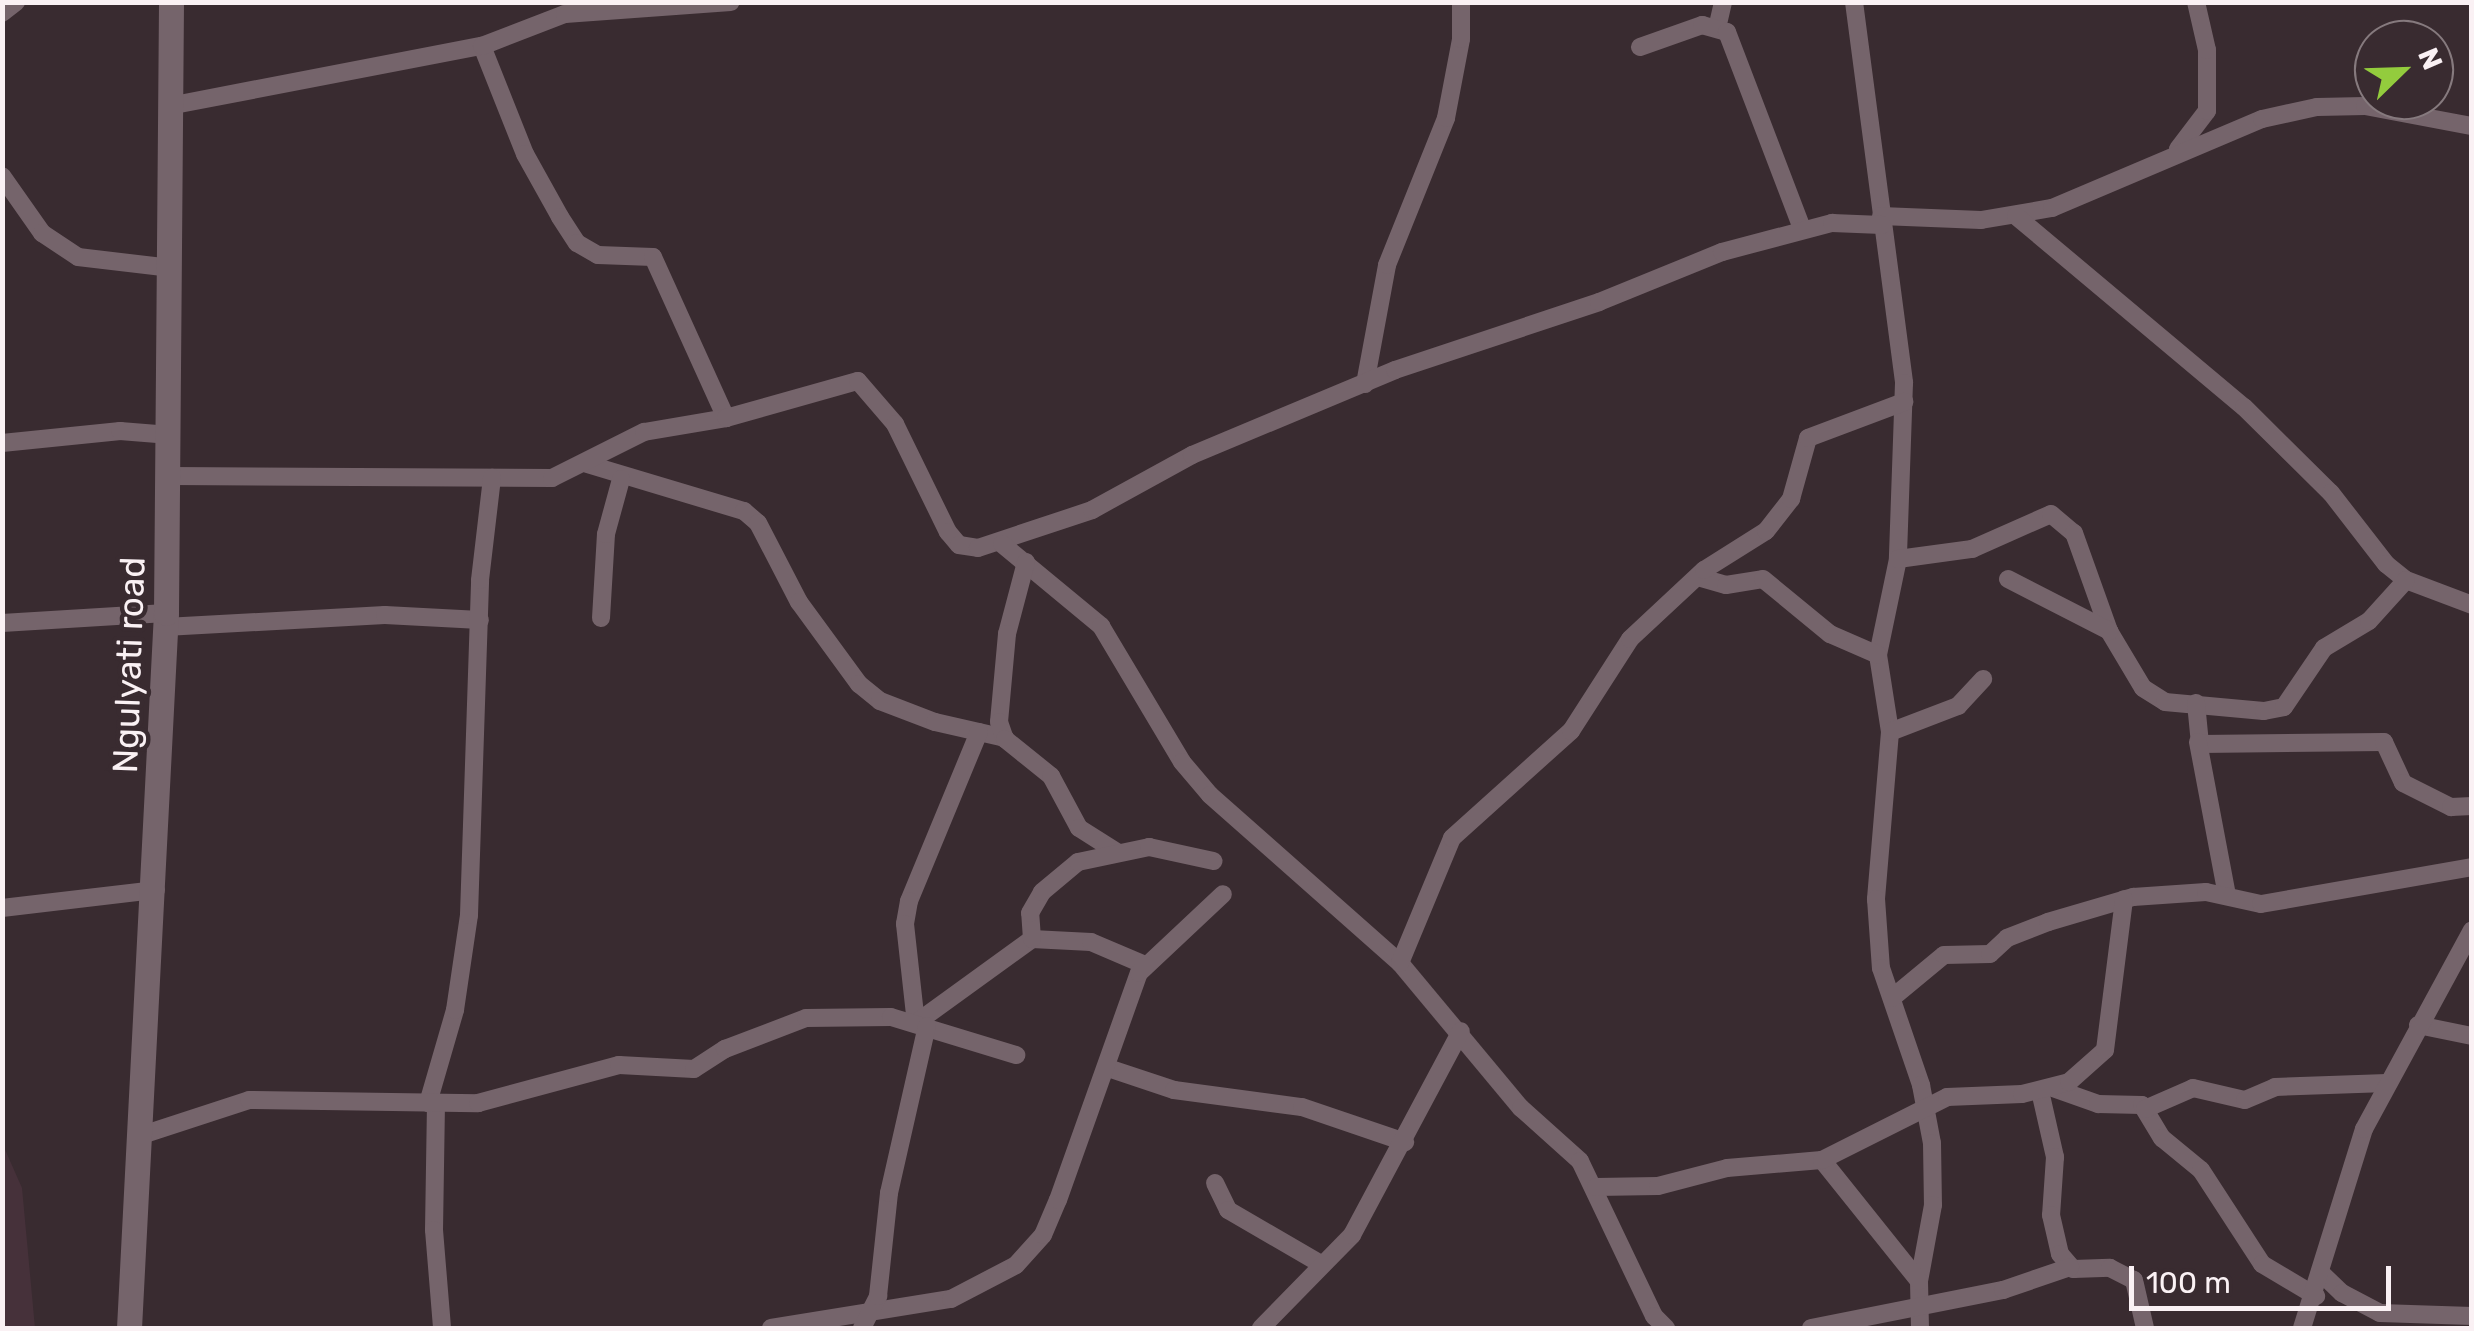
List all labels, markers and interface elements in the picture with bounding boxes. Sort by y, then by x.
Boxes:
north arrow [2354,20,2454,120]
text: N [2411,43,2449,75]
street label: Ngulyati road [104,556,154,774]
scale bar [2134,1246,2396,1308]
text: 100 m [2146,1265,2231,1301]

